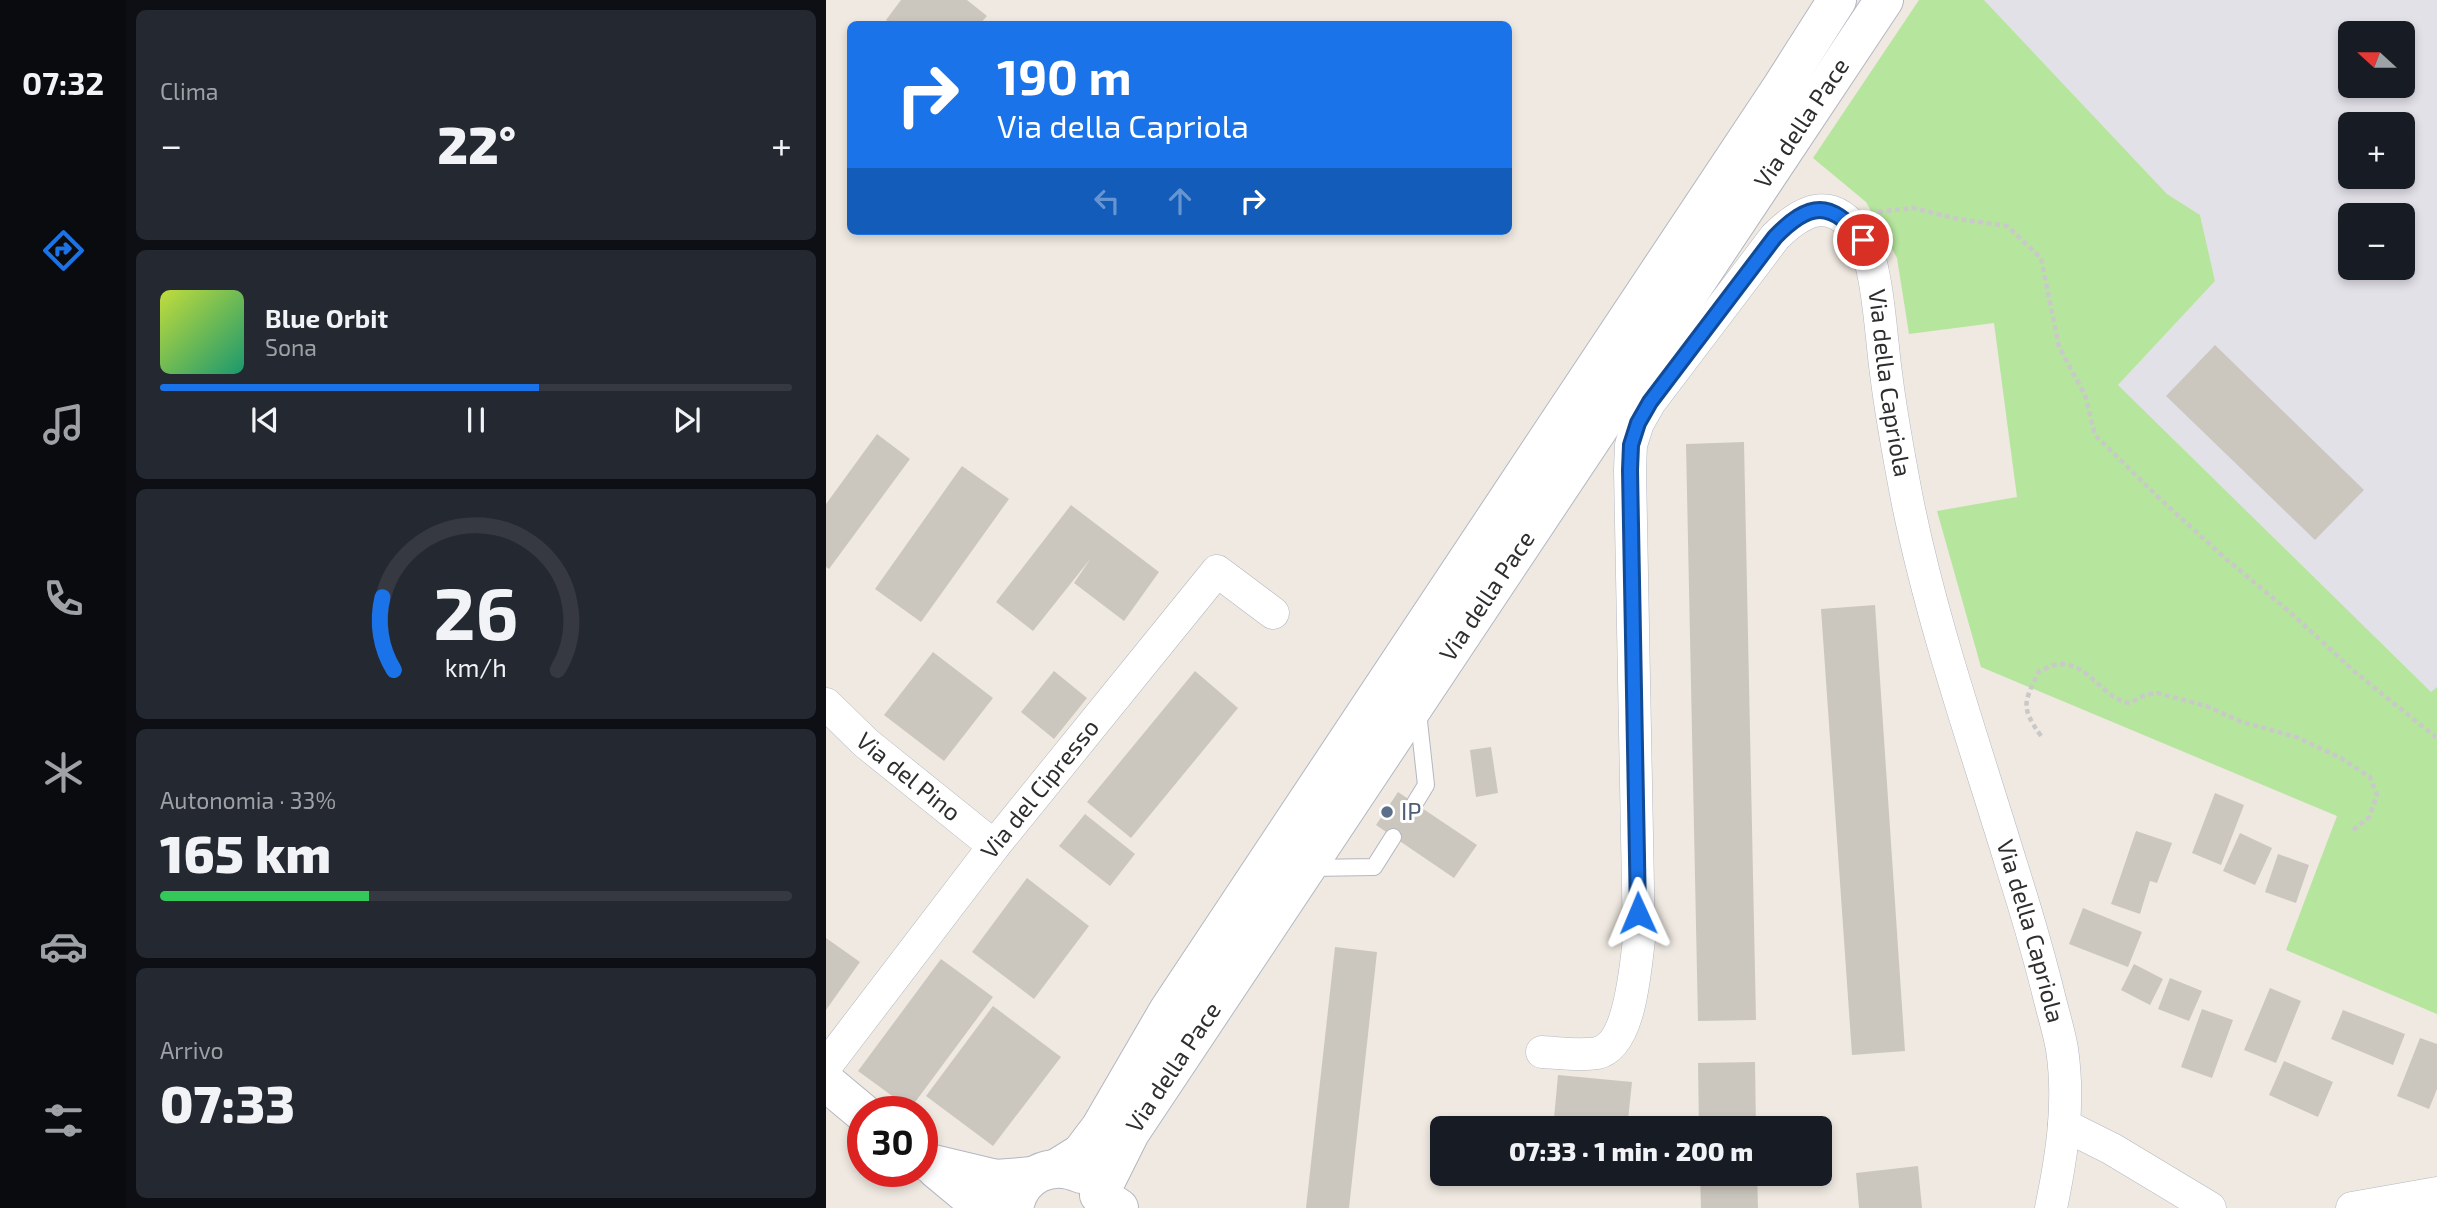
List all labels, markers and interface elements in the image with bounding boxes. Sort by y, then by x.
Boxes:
north arrow [2338,21,2415,98]
map controls [2338,21,2415,280]
text: 190 m [997,46,1132,105]
icon: right [882,49,973,140]
street label: Via della Pace [1747,52,1854,193]
text: 07:32 [22,63,104,101]
text: Clima [160,77,218,105]
text: Via della Capriola [997,106,1249,144]
text: 22° [437,112,516,174]
button: + [2338,112,2415,189]
text: − [160,121,182,167]
text: + [771,121,792,167]
icon: left [1088,182,1126,220]
icon: ahead [1161,182,1199,220]
icon: right [1234,182,1272,220]
button: − [2338,203,2415,280]
pin [1833,210,1893,270]
icon: arrive [1844,221,1882,259]
icon: directions [39,226,88,275]
street label: Via della Capriola [1863,287,1918,479]
text: Blue Orbit [265,302,388,333]
text: Sona [265,333,317,361]
icon: music [39,400,88,449]
icon: previous [246,401,284,439]
icon: pause [457,401,495,439]
icon: next [668,401,706,439]
street label: Via della Pace [1432,525,1540,666]
text: 26 [433,567,519,655]
icon: phone [39,574,88,623]
text: km/h [445,652,507,682]
street label: Via del Cipresso [974,712,1104,864]
street label: Via del Pino [851,726,967,826]
icon: climate [39,748,88,797]
text: Autonomia · 33% [160,786,336,814]
place label: IP [1401,796,1421,825]
marker: IP [1379,804,1395,820]
text: 165 km [160,821,331,883]
street label: Via della Capriola [1991,836,2071,1025]
position arrow [1601,876,1675,950]
icon: car [39,922,88,971]
street label: Via della Pace [1119,996,1226,1137]
text: Arrivo [160,1036,224,1064]
text: 07:33 [160,1071,295,1133]
icon: filters [39,1096,88,1145]
speed limit sign: 30 [847,1096,938,1187]
text: 07:33 · 1 min · 200 m [1509,1135,1753,1166]

